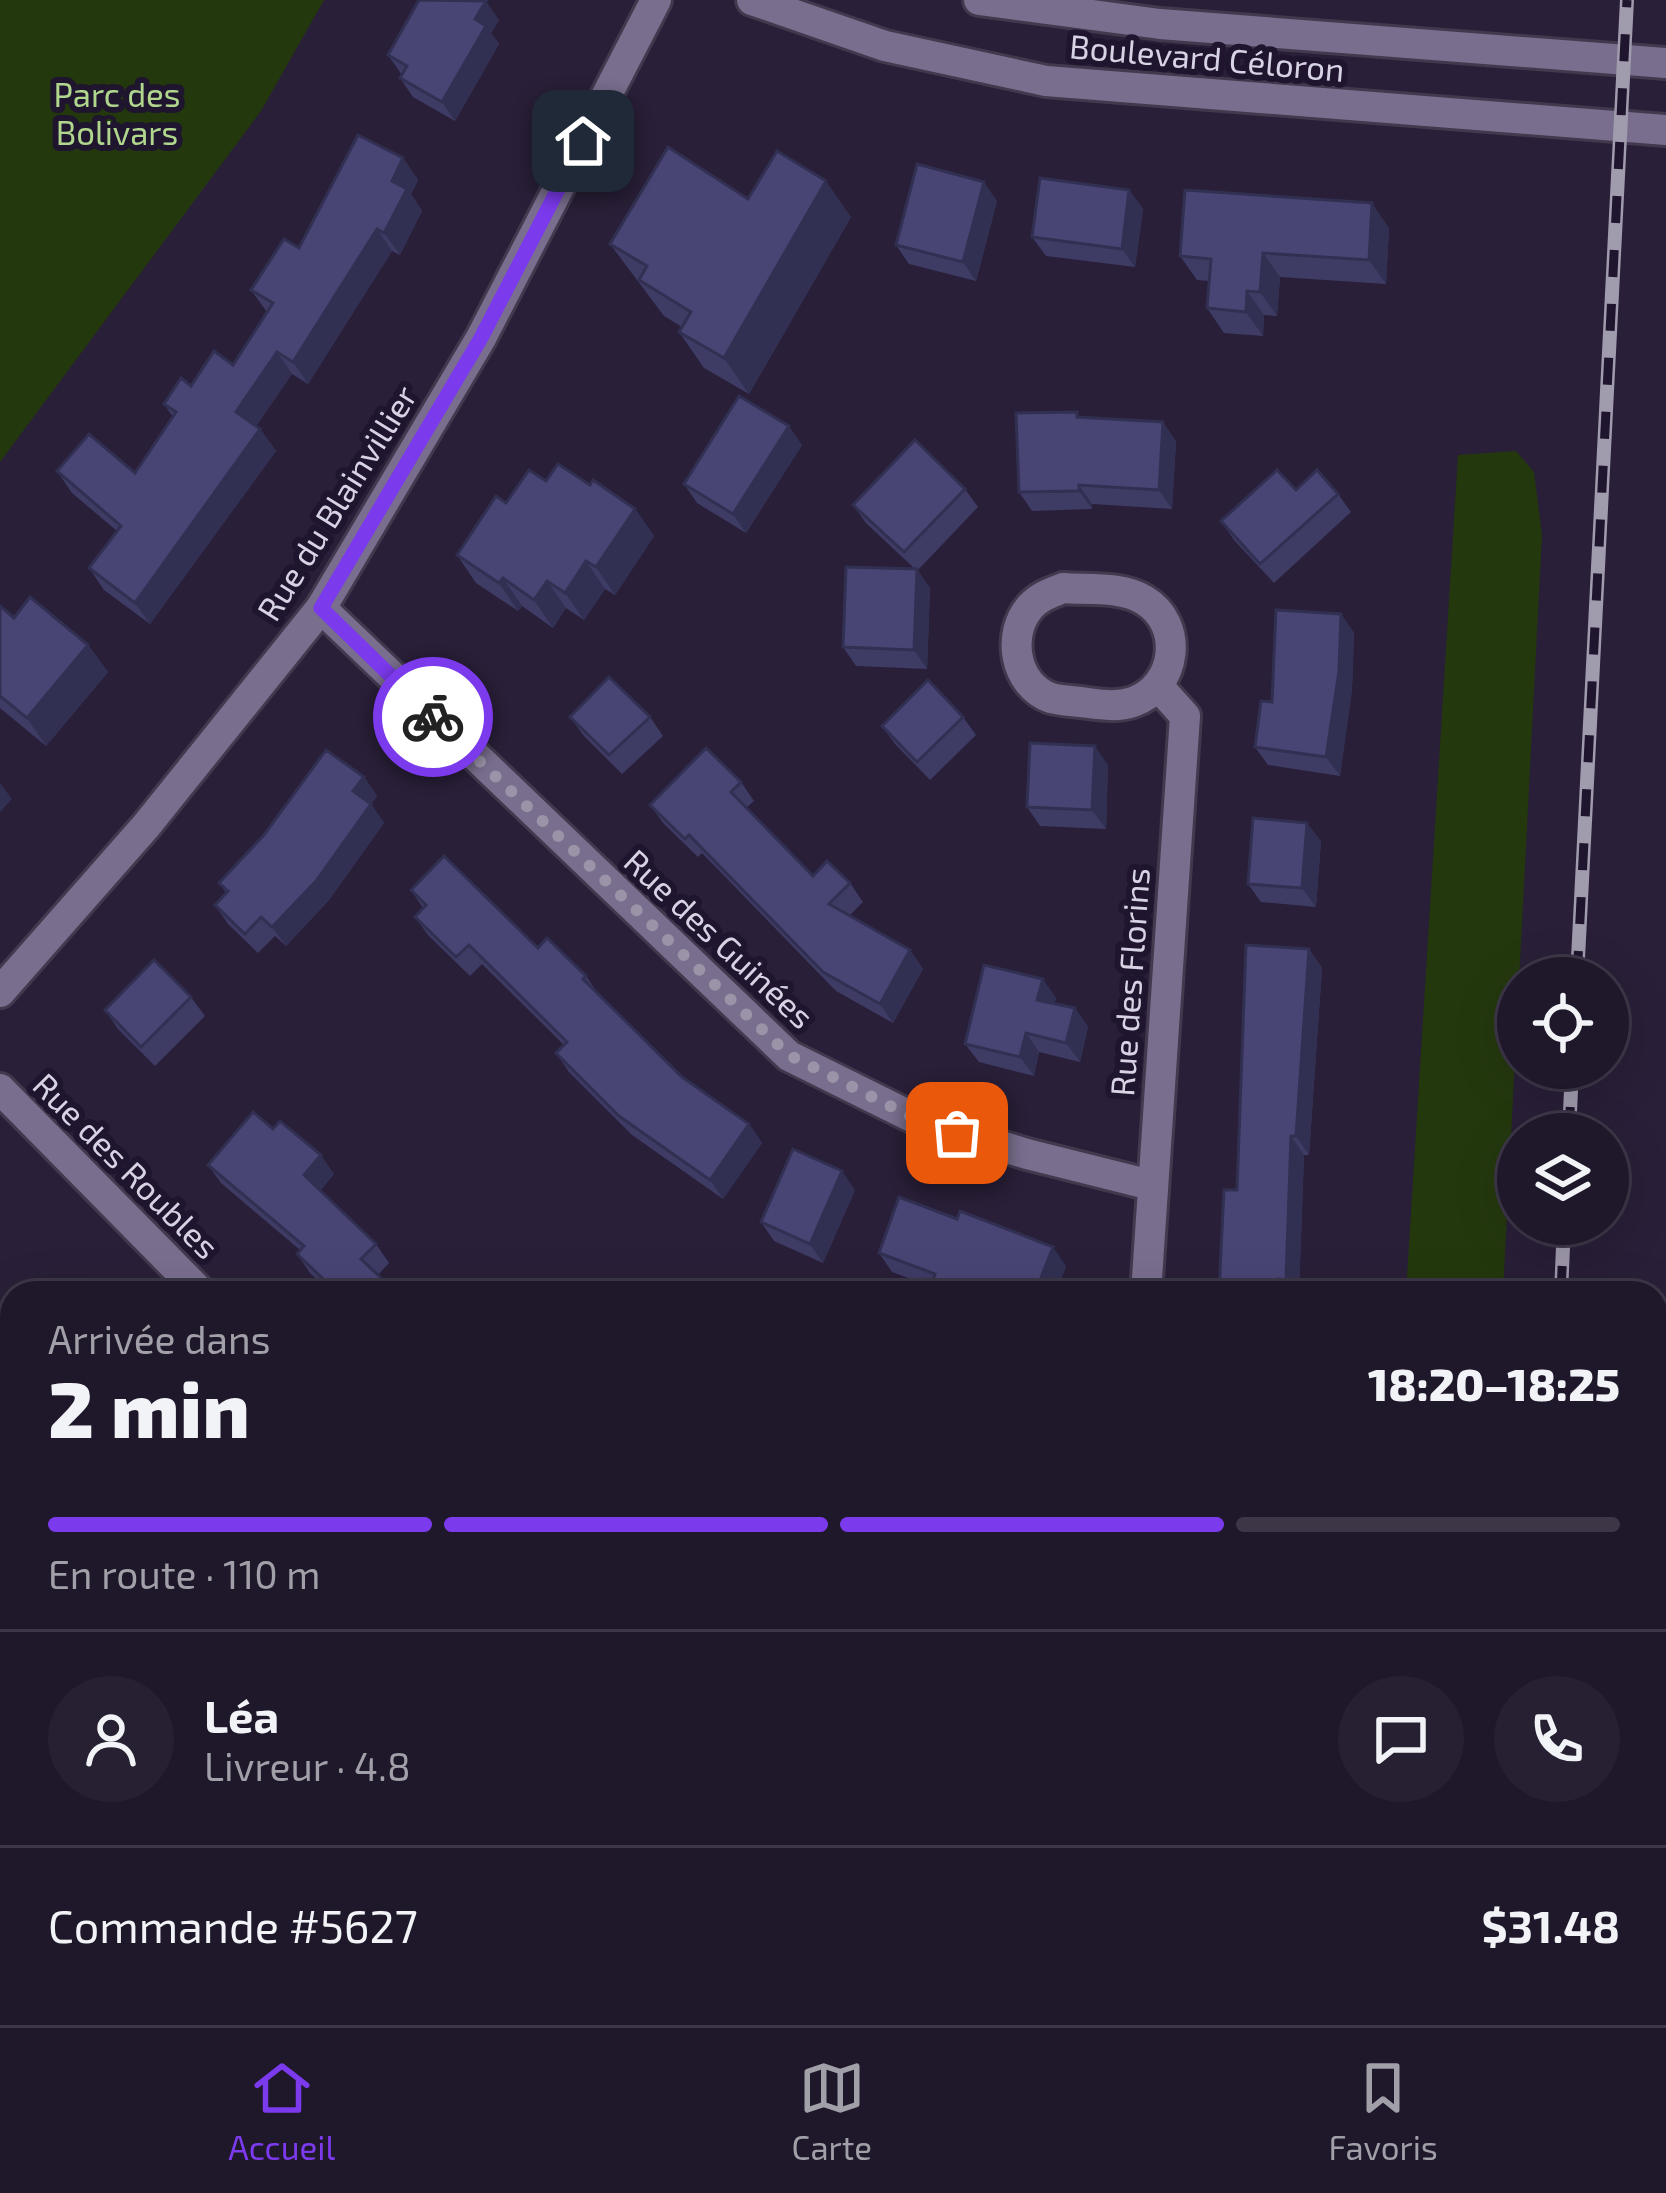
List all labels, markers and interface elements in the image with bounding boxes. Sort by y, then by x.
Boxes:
street label: Boulevard Céloron [1068,25,1346,89]
park label: Parc des Bolivars [53,74,181,152]
pin [532,90,634,192]
icon: home [550,108,616,174]
street label: Rue du Blainvillier [248,378,425,627]
courier [373,657,493,777]
icon: bike [400,684,466,750]
street label: Rue des Guinées [617,840,823,1036]
street label: Rue des Florins [1101,866,1157,1097]
map controls [1497,957,1629,1245]
button: locate [1497,957,1629,1089]
street label: Rue des Roubles [26,1064,228,1266]
pin [906,1082,1008,1184]
icon: bag [924,1100,990,1166]
button: layers [1497,1113,1629,1245]
text: Arrivée dans [48,1315,270,1362]
text: 18:20–18:25 [1368,1356,1620,1410]
text: 2 min [48,1360,250,1454]
text: En route · 110 m [48,1550,321,1597]
button: person [48,1676,174,1802]
button: chat [1338,1676,1464,1802]
button: phone [1494,1676,1620,1802]
text: Léa [204,1688,279,1742]
text: Livreur · 4.8 [204,1742,411,1789]
text: Commande #5627 [48,1898,418,1952]
text: $31.48 [1481,1898,1620,1952]
tab: Accueil [228,2055,335,2167]
tab: Carte [792,2055,872,2167]
tab: Favoris [1328,2055,1438,2167]

